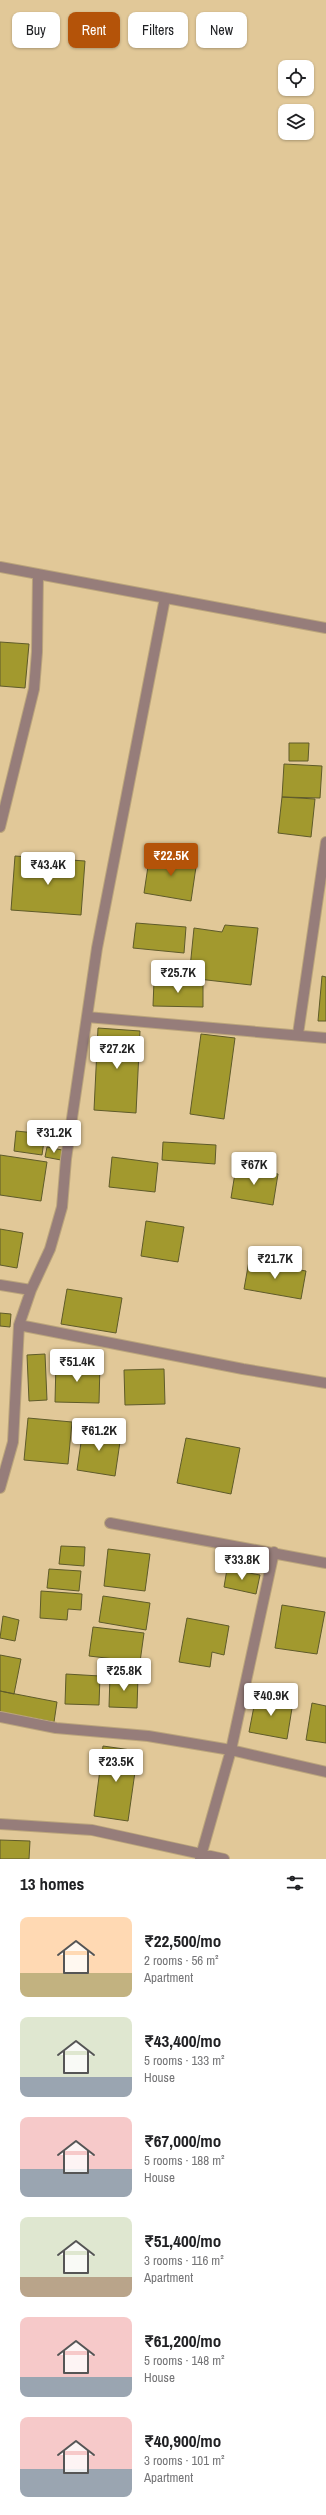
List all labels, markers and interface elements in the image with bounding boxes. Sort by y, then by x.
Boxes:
chip: Buy [12,12,60,48]
chip: Rent [68,12,120,48]
chip: Filters [128,12,188,48]
chip: New [196,12,247,48]
map controls [278,60,314,140]
button: locate [278,60,314,96]
button: layers [278,104,314,140]
pin: ₹22.5K [138,843,204,877]
text: ₹22.5K [153,847,189,864]
pin: ₹43.4K [15,852,81,886]
text: ₹43.4K [30,856,66,873]
pin: ₹25.7K [145,960,211,994]
text: ₹25.7K [160,964,196,981]
pin: ₹27.2K [84,1036,150,1070]
text: ₹27.2K [99,1040,135,1057]
pin: ₹31.2K [21,1120,87,1154]
text: ₹31.2K [36,1124,72,1141]
pin: ₹67K [230,1152,278,1186]
text: ₹67K [240,1156,268,1173]
pin: ₹21.7K [242,1246,308,1280]
text: ₹21.7K [257,1250,293,1267]
pin: ₹51.4K [44,1349,110,1383]
text: ₹51.4K [59,1353,95,1370]
pin: ₹61.2K [66,1418,132,1452]
text: ₹61.2K [81,1422,117,1439]
pin: ₹33.8K [209,1547,275,1581]
text: ₹33.8K [224,1551,260,1568]
pin: ₹25.8K [91,1658,157,1692]
text: ₹25.8K [106,1662,142,1679]
pin: ₹40.9K [238,1683,304,1717]
text: ₹40.9K [253,1687,289,1704]
pin: ₹23.5K [83,1749,149,1783]
text: ₹23.5K [98,1753,134,1770]
text: 13 homes [20,1872,84,1895]
icon: filters [284,1872,306,1894]
text: ₹22,500/mo [144,1929,221,1952]
icon: home [52,1933,100,1981]
text: 2 rooms · 56 m² [144,1952,219,1969]
text: Apartment [144,1969,193,1986]
text: ₹43,400/mo [144,2029,221,2052]
icon: home [52,2033,100,2081]
text: 5 rooms · 133 m² [144,2052,225,2069]
text: House [144,2069,175,2086]
text: ₹67,000/mo [144,2129,221,2152]
icon: home [52,2133,100,2181]
text: 5 rooms · 188 m² [144,2152,225,2169]
text: House [144,2169,175,2186]
text: ₹51,400/mo [144,2229,221,2252]
icon: home [52,2233,100,2281]
text: 3 rooms · 116 m² [144,2252,224,2269]
text: Apartment [144,2269,193,2286]
text: ₹61,200/mo [144,2329,221,2352]
icon: home [52,2333,100,2381]
text: 5 rooms · 148 m² [144,2352,225,2369]
text: House [144,2369,175,2386]
text: ₹40,900/mo [144,2429,221,2452]
icon: home [52,2433,100,2481]
text: 3 rooms · 101 m² [144,2452,225,2469]
text: Apartment [144,2469,193,2486]

